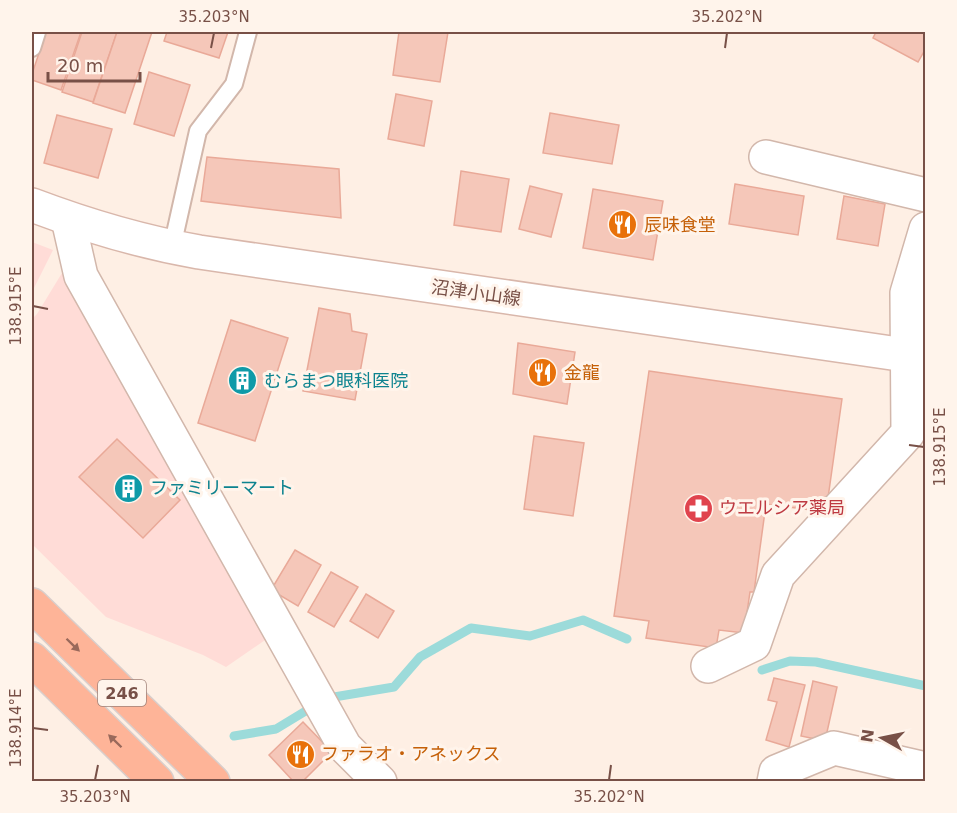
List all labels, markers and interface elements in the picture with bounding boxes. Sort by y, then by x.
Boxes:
text: 35.203°N [178,8,250,26]
text: 35.202°N [691,8,763,26]
scale bar [48,45,140,83]
text: 20 m [57,55,103,76]
restaurant icon: 辰味食堂 [607,209,639,241]
place label: 辰味食堂 [644,214,716,235]
text: 138.915°E [7,266,25,346]
street label: 沼津小山線 [430,276,522,309]
restaurant icon: 金龍 [527,357,559,389]
place label: 金龍 [564,362,600,383]
building icon: むらまつ眼科医院 [227,365,259,397]
place label: むらまつ眼科医院 [264,370,408,391]
text: 138.915°E [931,407,949,487]
building icon: ファミリーマート [113,472,145,504]
place label: ファミリーマート [150,477,294,498]
pharmacy icon: ウエルシア薬局 [682,492,714,524]
place label: ウエルシア薬局 [719,497,845,518]
one-way arrow [66,638,80,652]
road number: 246 [98,680,146,706]
text: 138.914°E [7,688,25,768]
north arrow [852,708,912,768]
text: N [857,728,878,744]
one-way arrow [109,734,123,748]
restaurant icon: ファラオ・アネックス [284,738,316,770]
place label: ファラオ・アネックス [321,743,500,764]
text: 35.203°N [59,788,131,806]
text: 35.202°N [573,788,645,806]

